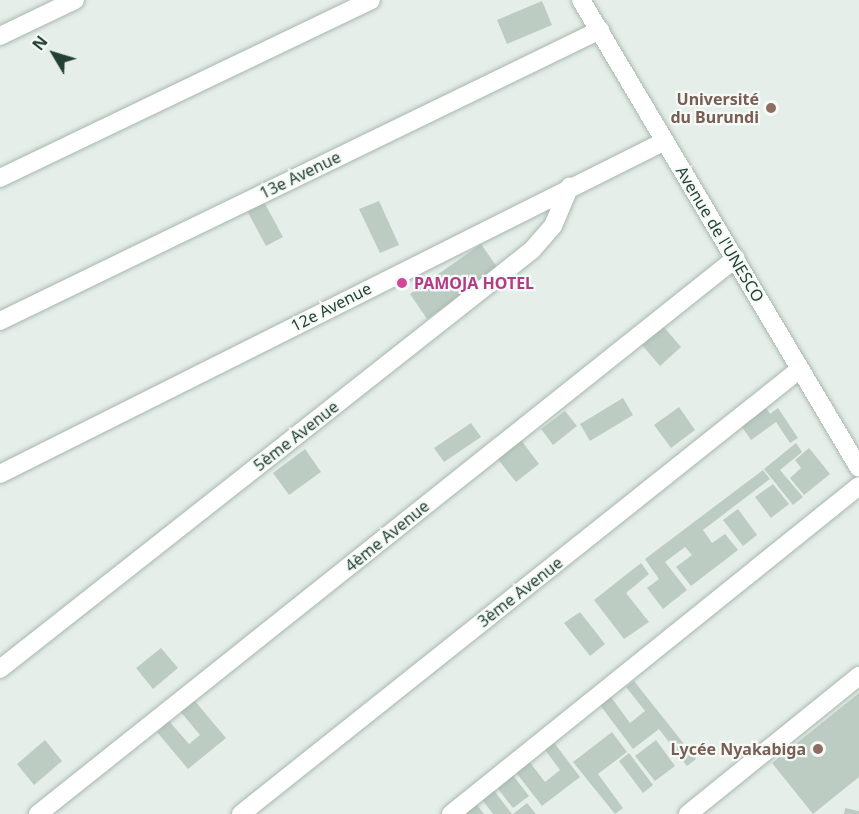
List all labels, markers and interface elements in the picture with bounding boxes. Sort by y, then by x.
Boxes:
north arrow [24,24,84,84]
text: N [27,31,52,55]
place label: Université du Burundi [670,89,759,127]
marker: Université du Burundi [764,101,778,115]
street label: 13e Avenue [256,147,344,203]
street label: Avenue de l'UNESCO [672,163,768,305]
place label: PAMOJA HOTEL [414,273,534,293]
marker: PAMOJA HOTEL [395,276,409,290]
street label: 12e Avenue [288,279,374,335]
street label: 5ème Avenue [250,397,342,475]
street label: 4ème Avenue [341,496,433,576]
street label: 3ème Avenue [474,553,566,631]
place label: Lycée Nyakabiga [671,739,806,759]
marker: Lycée Nyakabiga [811,742,825,756]

